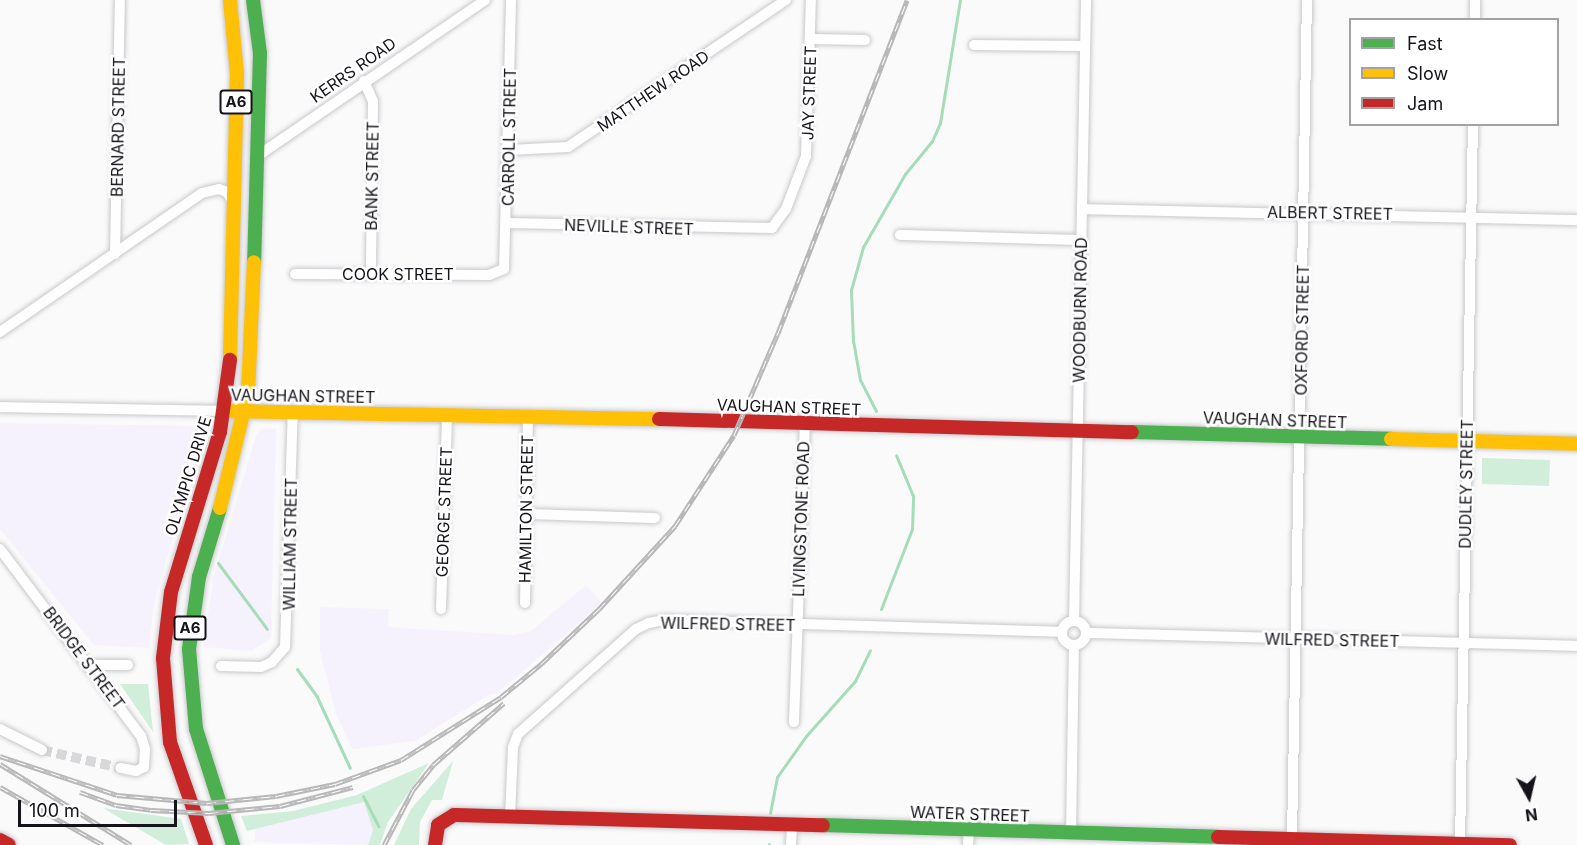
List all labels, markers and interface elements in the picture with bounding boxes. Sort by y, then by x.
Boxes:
legend [1349,18,1559,126]
street label: KERRS ROAD [306,33,400,107]
text: Fast [1407,33,1443,54]
street label: JAY STREET [798,45,820,141]
street label: MATTHEW ROAD [593,46,713,136]
street label: BERNARD STREET [107,57,129,197]
text: Slow [1407,63,1448,84]
street label: CARROLL STREET [498,68,520,206]
road number: A6 [220,90,252,114]
text: Jam [1407,93,1443,114]
street label: BANK STREET [361,121,383,231]
street label: ALBERT STREET [1267,202,1393,224]
street label: NEVILLE STREET [564,215,694,239]
street label: WOODBURN ROAD [1069,237,1091,383]
street label: COOK STREET [342,264,454,284]
street label: OXFORD STREET [1291,264,1313,396]
street label: VAUGHAN STREET [231,385,375,407]
street label: VAUGHAN STREET [716,395,862,419]
street label: VAUGHAN STREET [1202,408,1348,432]
street label: OLYMPIC DRIVE [161,414,215,538]
street label: DUDLEY STREET [1455,419,1477,549]
street label: HAMILTON STREET [515,435,537,583]
street label: LIVINGSTONE ROAD [789,441,813,597]
street label: GEORGE STREET [432,446,456,578]
street label: WILLIAM STREET [279,477,301,611]
street label: BRIDGE STREET [39,603,129,713]
street label: WILFRED STREET [660,613,796,635]
road number: A6 [174,616,207,640]
street label: WILFRED STREET [1264,629,1400,651]
north arrow [1499,767,1559,827]
scale bar [21,788,180,826]
text: 100 m [29,800,80,821]
street label: WATER STREET [910,802,1030,826]
text: N [1524,804,1539,826]

